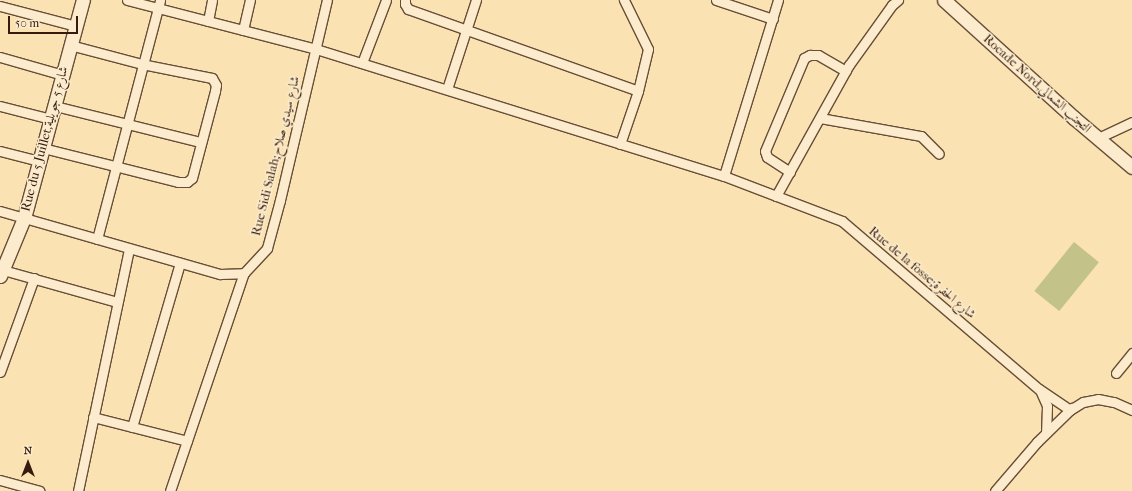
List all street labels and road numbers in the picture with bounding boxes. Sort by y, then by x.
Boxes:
street label: Rocade Nord,التجنب الشمالي [980,31,1094,137]
street label: Rue du 5 Juillet,شارع 5 جويلية [18,65,72,213]
street label: Rue Sidi Salah;شارع سيدي صلاح [249,74,303,238]
street label: Rue de la fosse;شارع الحفرة [865,224,979,322]

